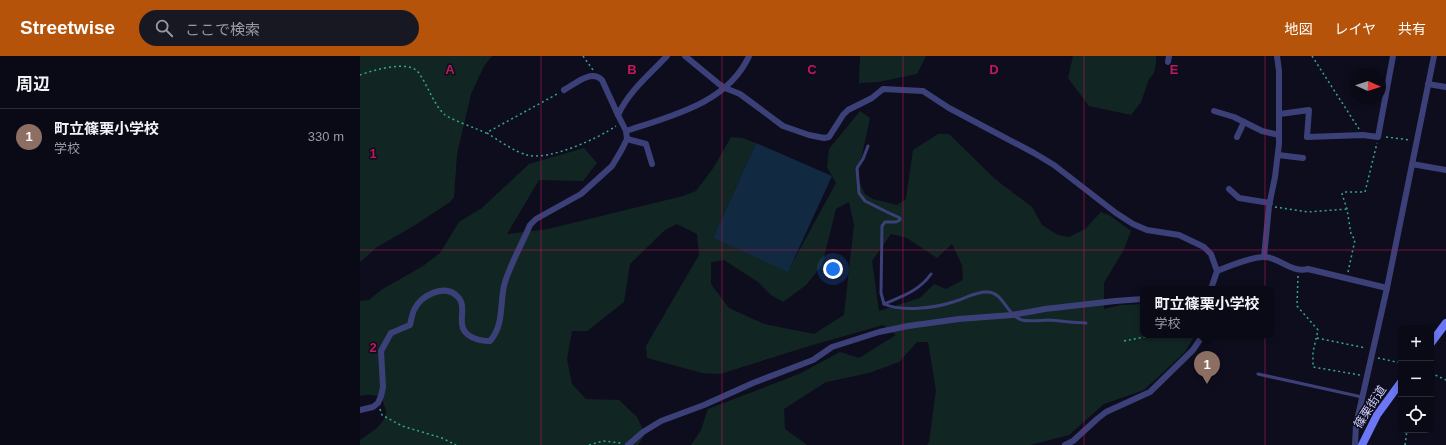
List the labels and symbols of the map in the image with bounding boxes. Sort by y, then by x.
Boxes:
text: A [445,62,455,77]
text: B [627,62,637,77]
text: C [807,62,817,77]
text: D [989,62,999,77]
text: E [1170,62,1179,77]
north arrow [1350,68,1386,104]
text: 1 [369,146,377,161]
your location [823,259,843,279]
text: 2 [369,340,377,355]
pin: 1 [1194,351,1220,384]
street label: 篠栗街道 [1351,383,1389,431]

